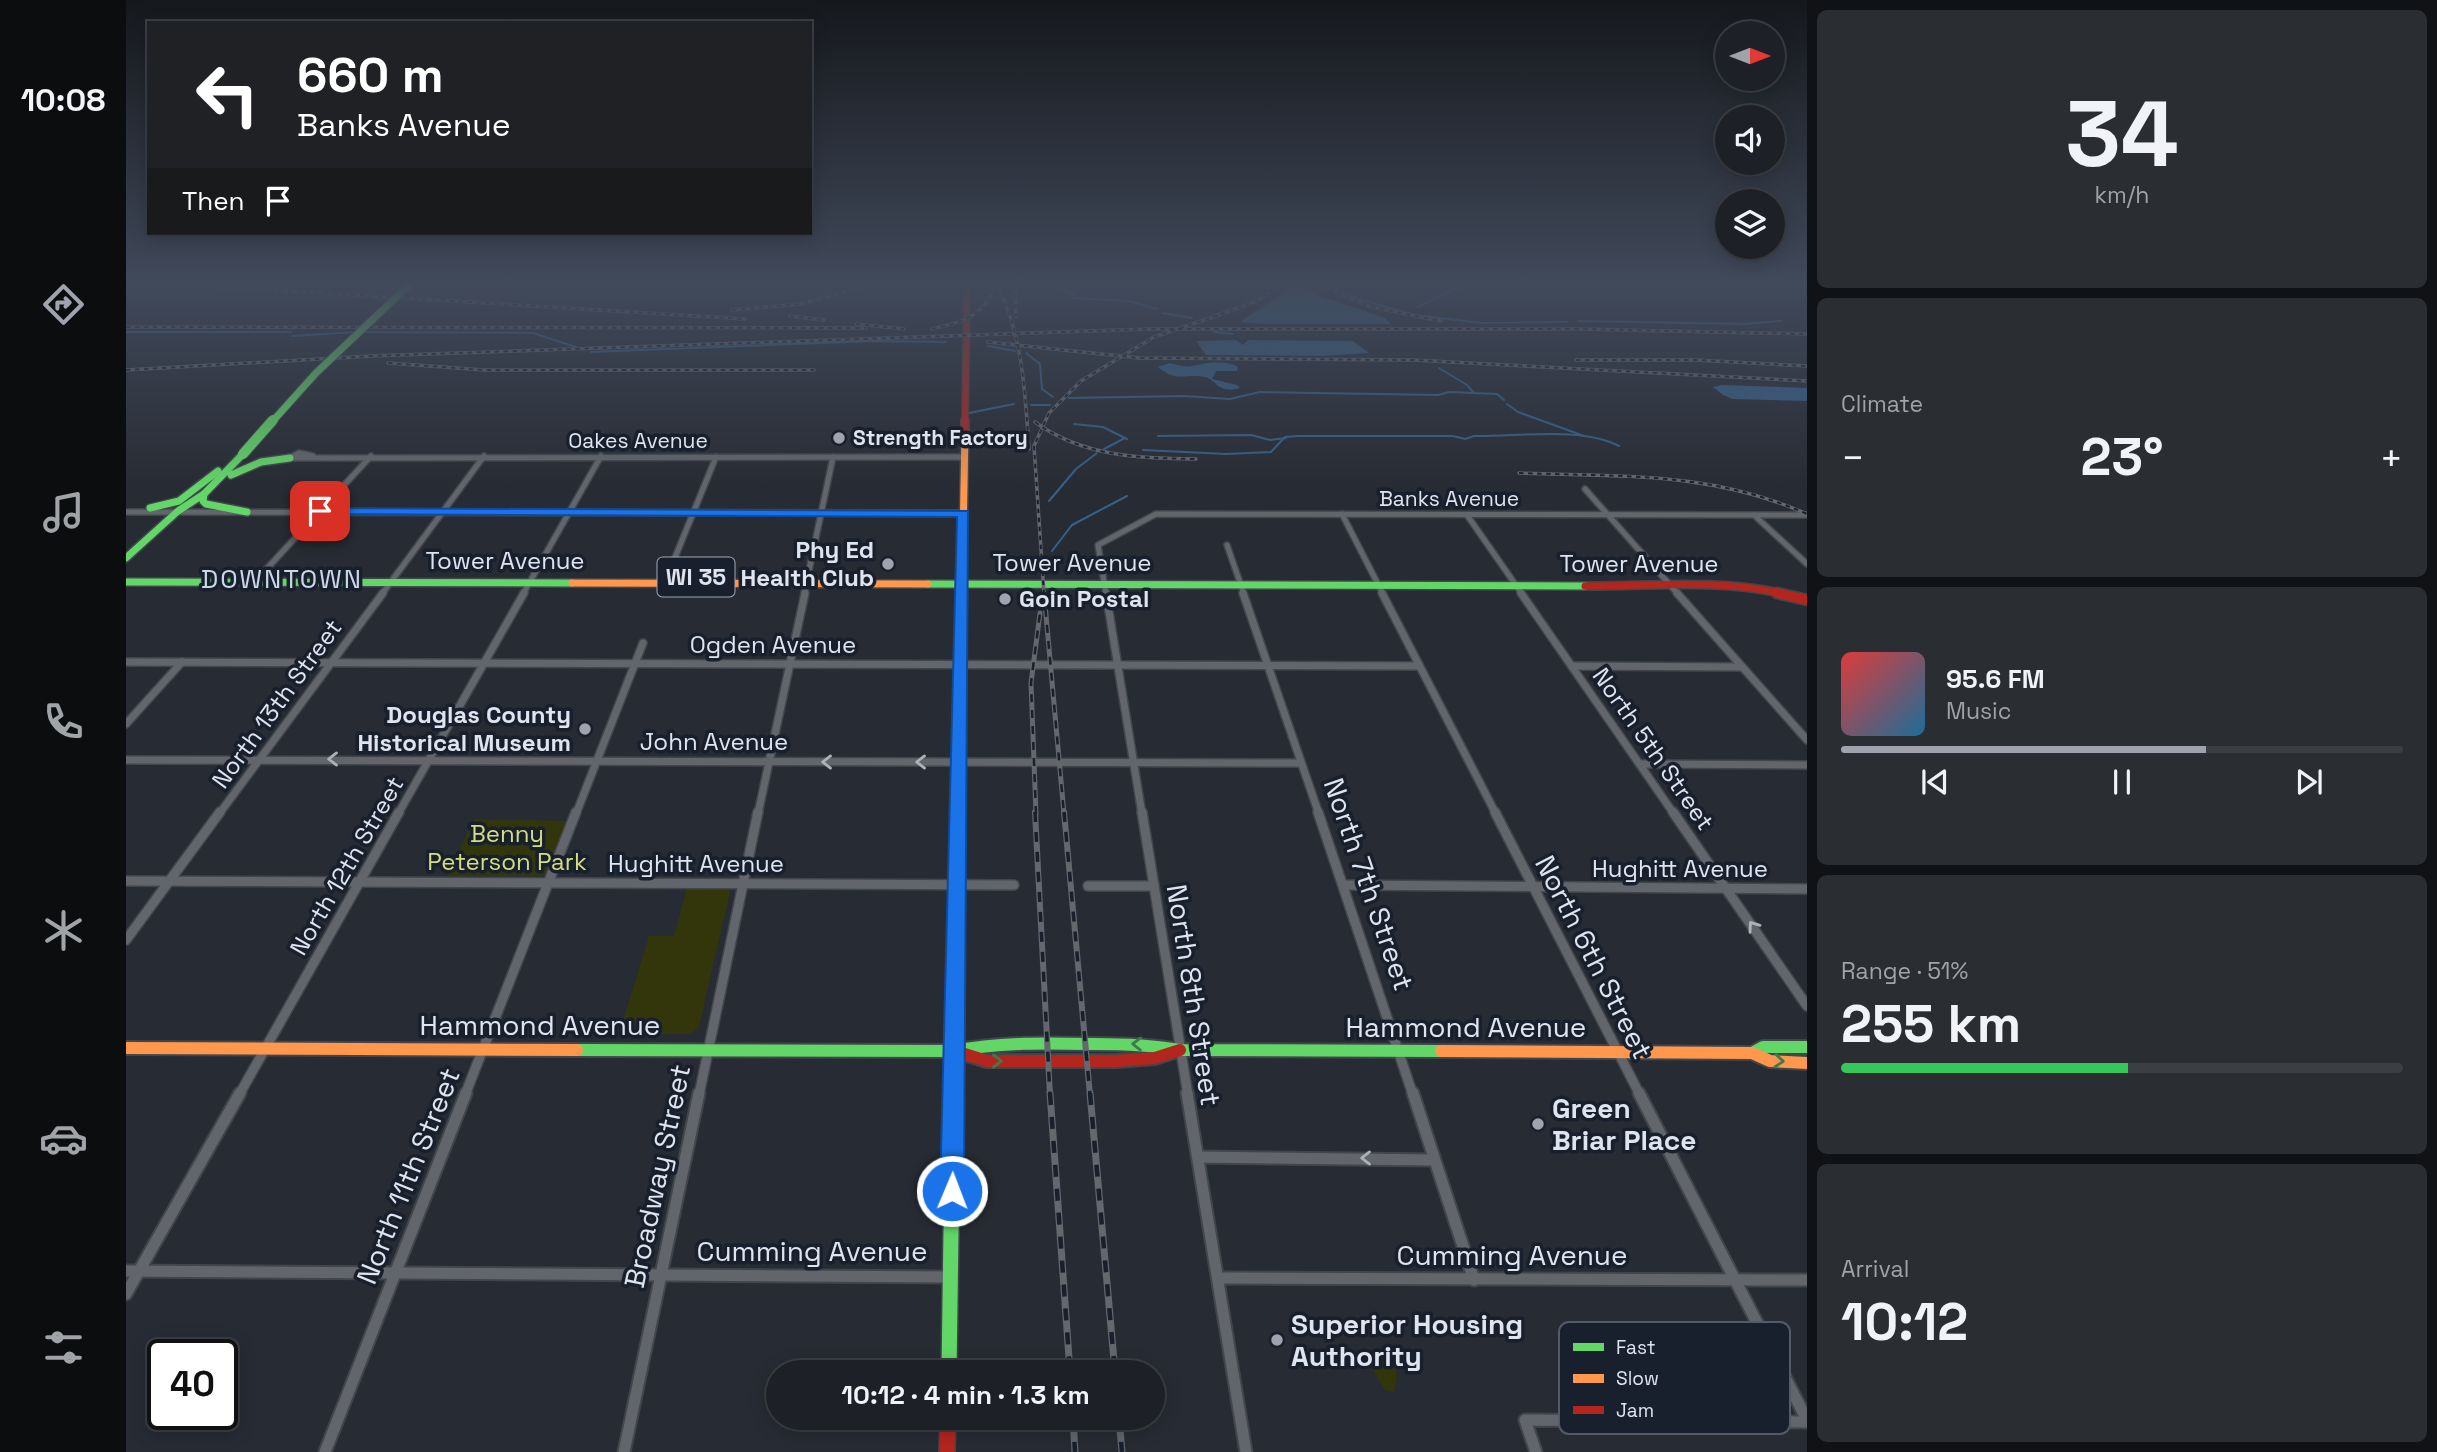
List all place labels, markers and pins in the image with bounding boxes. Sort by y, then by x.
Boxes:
place label: Strength Factory [853,424,1028,451]
marker: Strength Factory [831,430,847,446]
pin [290,481,350,541]
place label: Phy Ed Health Club [740,534,874,593]
marker: Phy Ed Health Club [880,556,896,572]
place label: Goin Postal [1019,583,1149,614]
marker: Goin Postal [997,591,1013,607]
place label: Douglas County Historical Museum [357,699,571,758]
marker: Douglas County Historical Museum [577,721,593,737]
place label: Green Briar Place [1552,1090,1696,1158]
marker: Green Briar Place [1530,1116,1546,1132]
place label: Superior Housing Authority [1291,1306,1523,1374]
marker: Superior Housing Authority [1269,1332,1285,1348]

